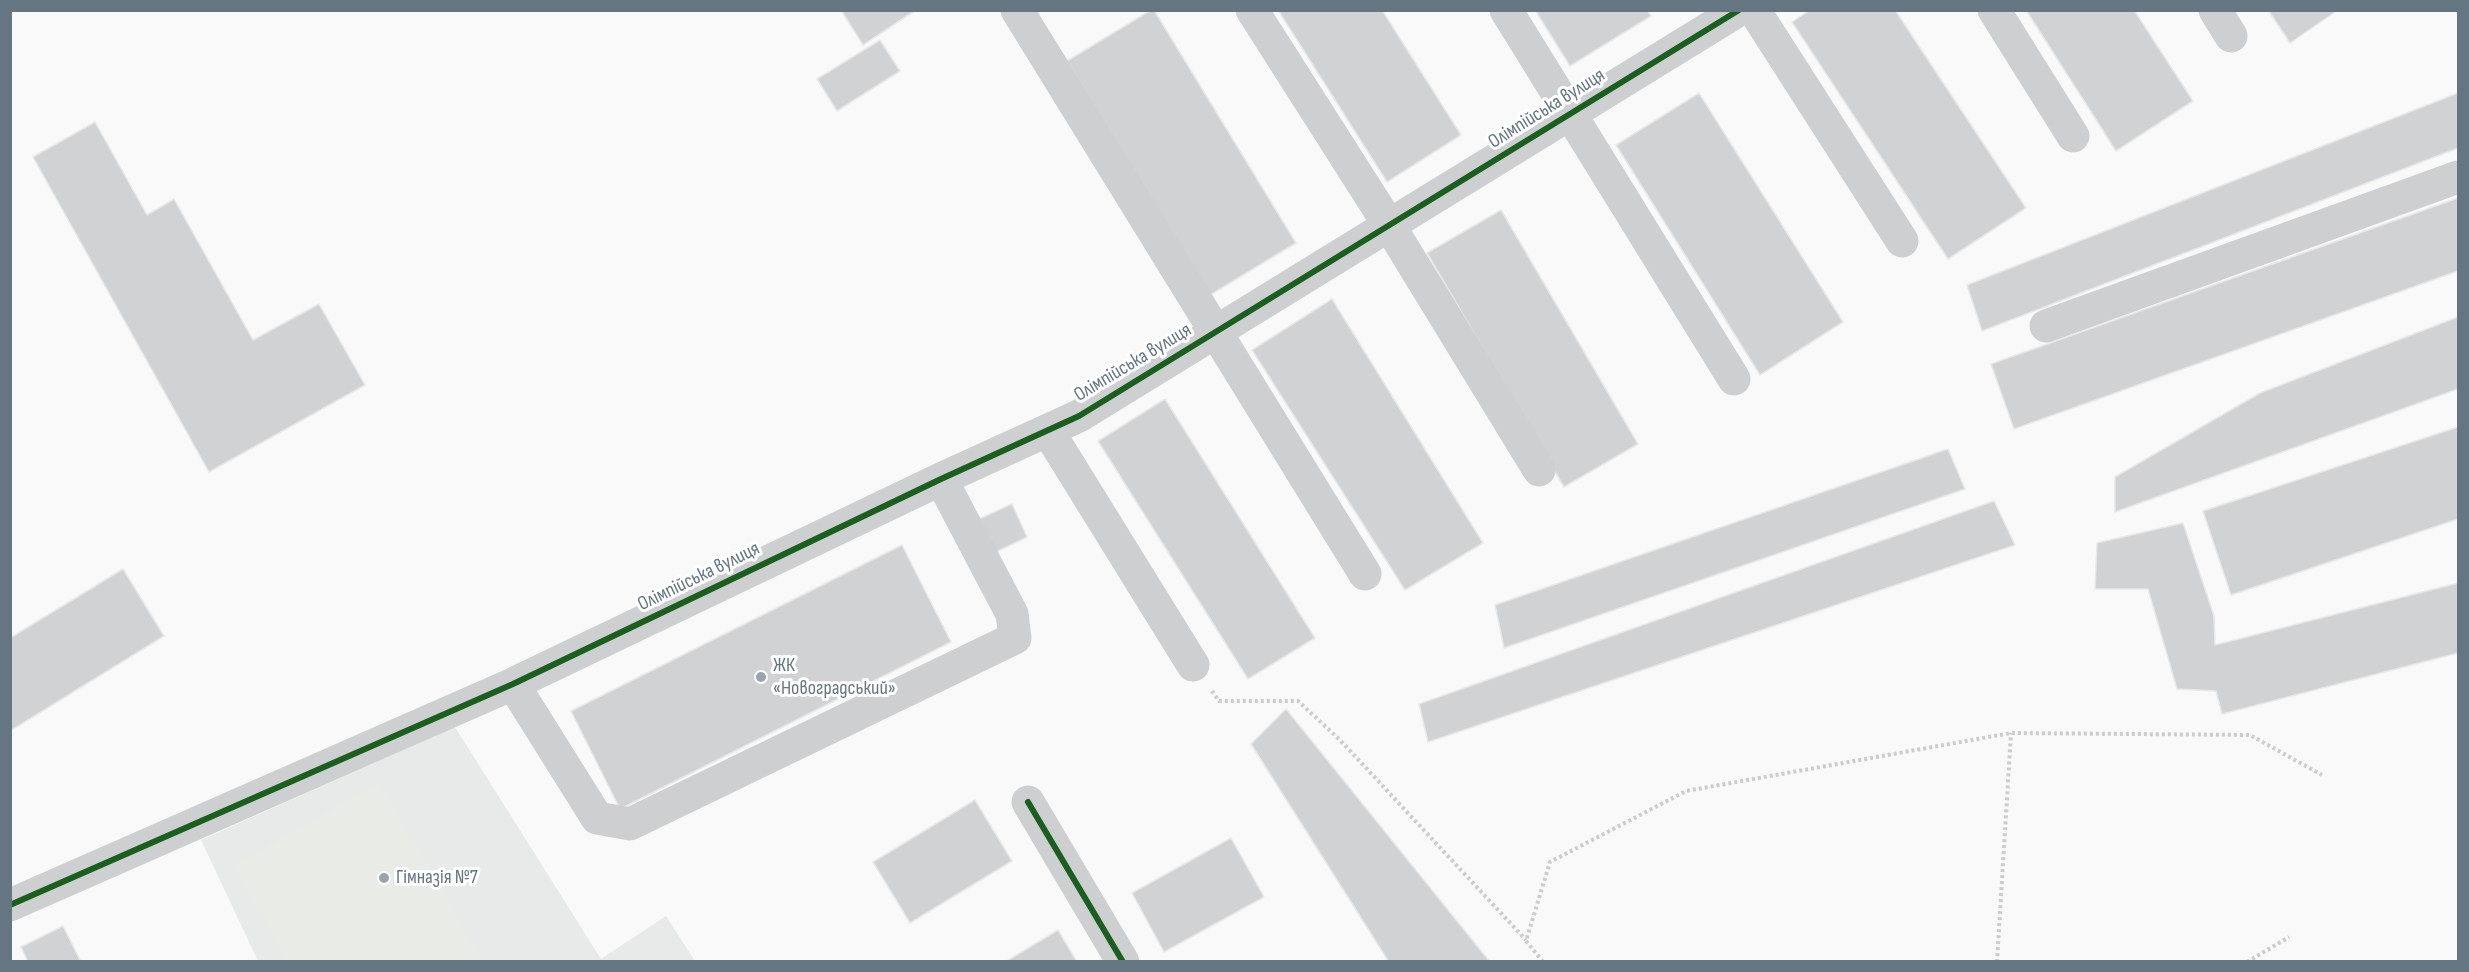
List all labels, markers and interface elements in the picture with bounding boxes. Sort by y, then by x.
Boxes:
street label: Олімпійська вулиця [1484,64,1610,154]
street label: Олімпійська вулиця [1070,319,1196,407]
street label: Олімпійська вулиця [634,537,764,617]
place label: ЖК «Новоградський» [773,654,896,701]
marker: ЖК «Новоградський» [754,670,768,684]
place label: Гімназія №7 [396,866,478,890]
marker: Гімназія №7 [377,871,391,885]

